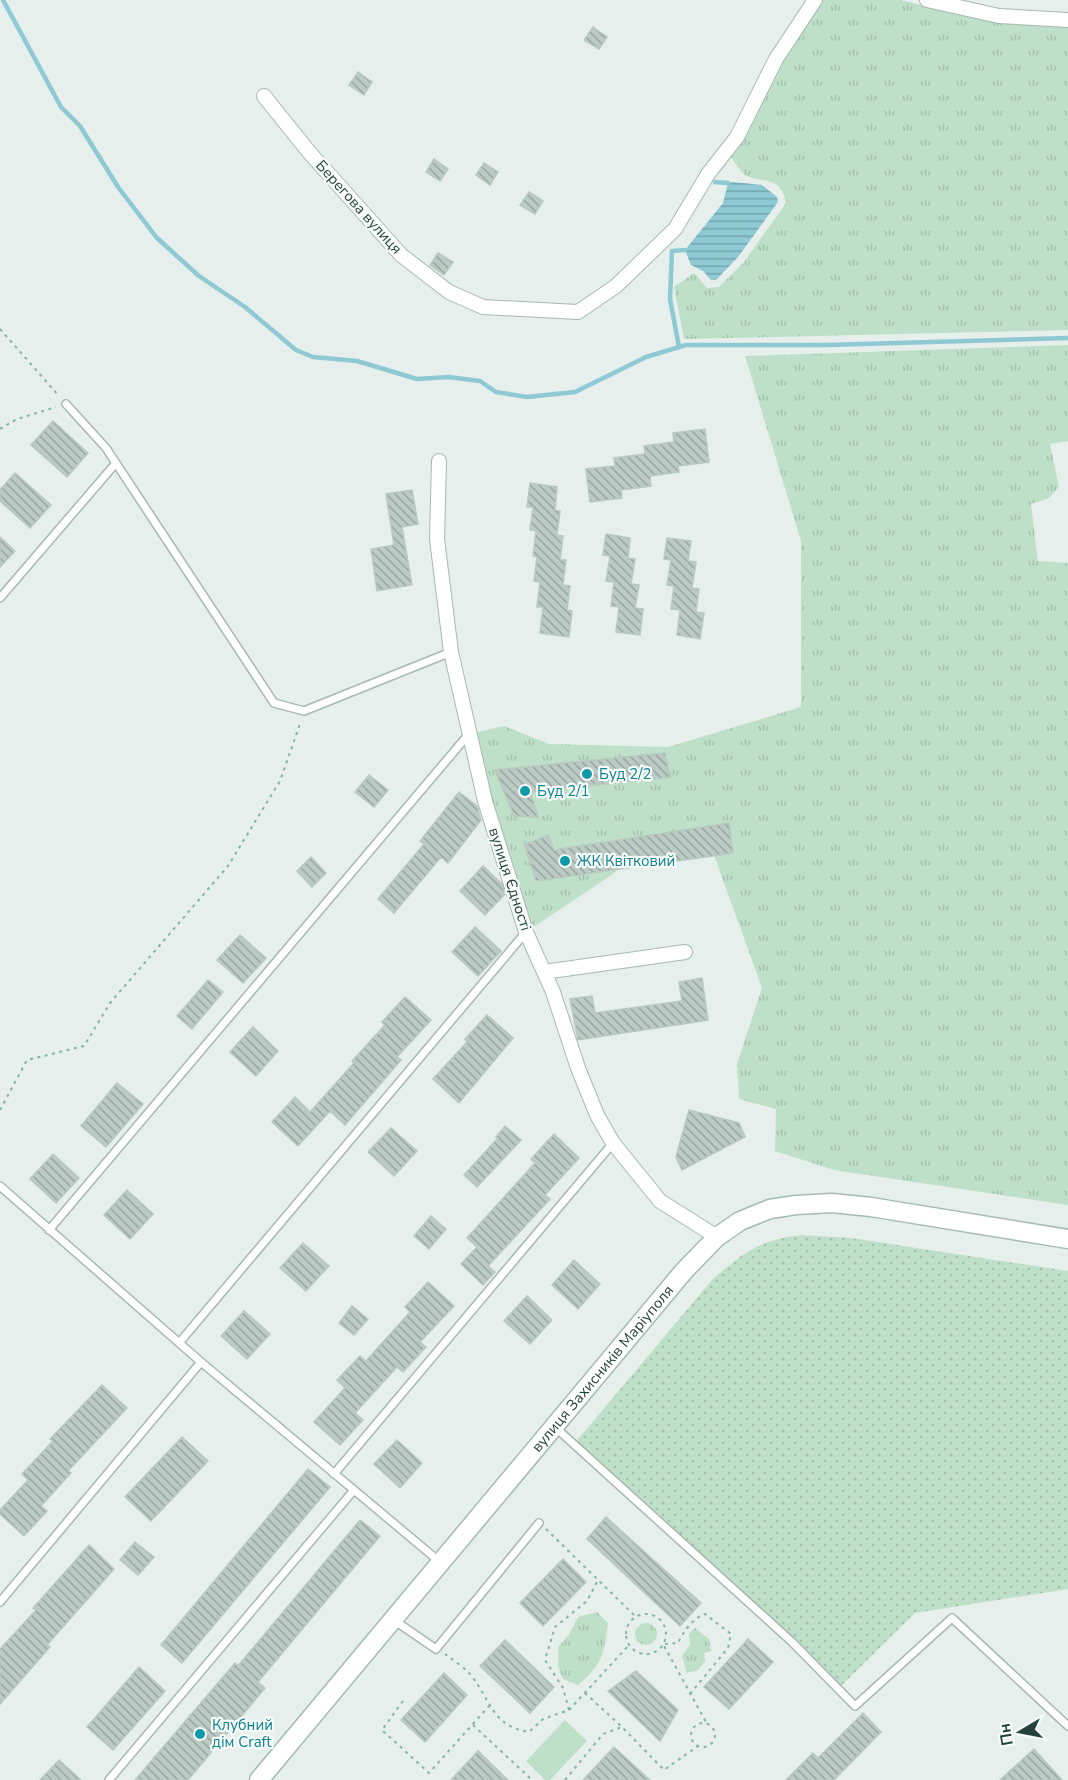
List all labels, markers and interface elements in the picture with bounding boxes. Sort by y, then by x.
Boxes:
street label: Берегова вулиця [311,156,407,258]
place label: Буд 2/2 [599,764,652,784]
marker: Буд 2/2 [580,767,594,781]
place label: Буд 2/1 [537,781,590,801]
marker: Буд 2/1 [518,784,532,798]
street label: вулиця Єдності [484,825,536,933]
place label: ЖК Квітковий [577,851,675,871]
marker: ЖК Квітковий [558,854,572,868]
street label: вулиця Захисників Маріуполя [527,1281,678,1456]
north arrow [990,1702,1050,1762]
place label: Клубний дім Craft [212,1715,273,1752]
text: Пн [993,1722,1019,1747]
marker: Клубний дім Craft [193,1727,207,1741]

